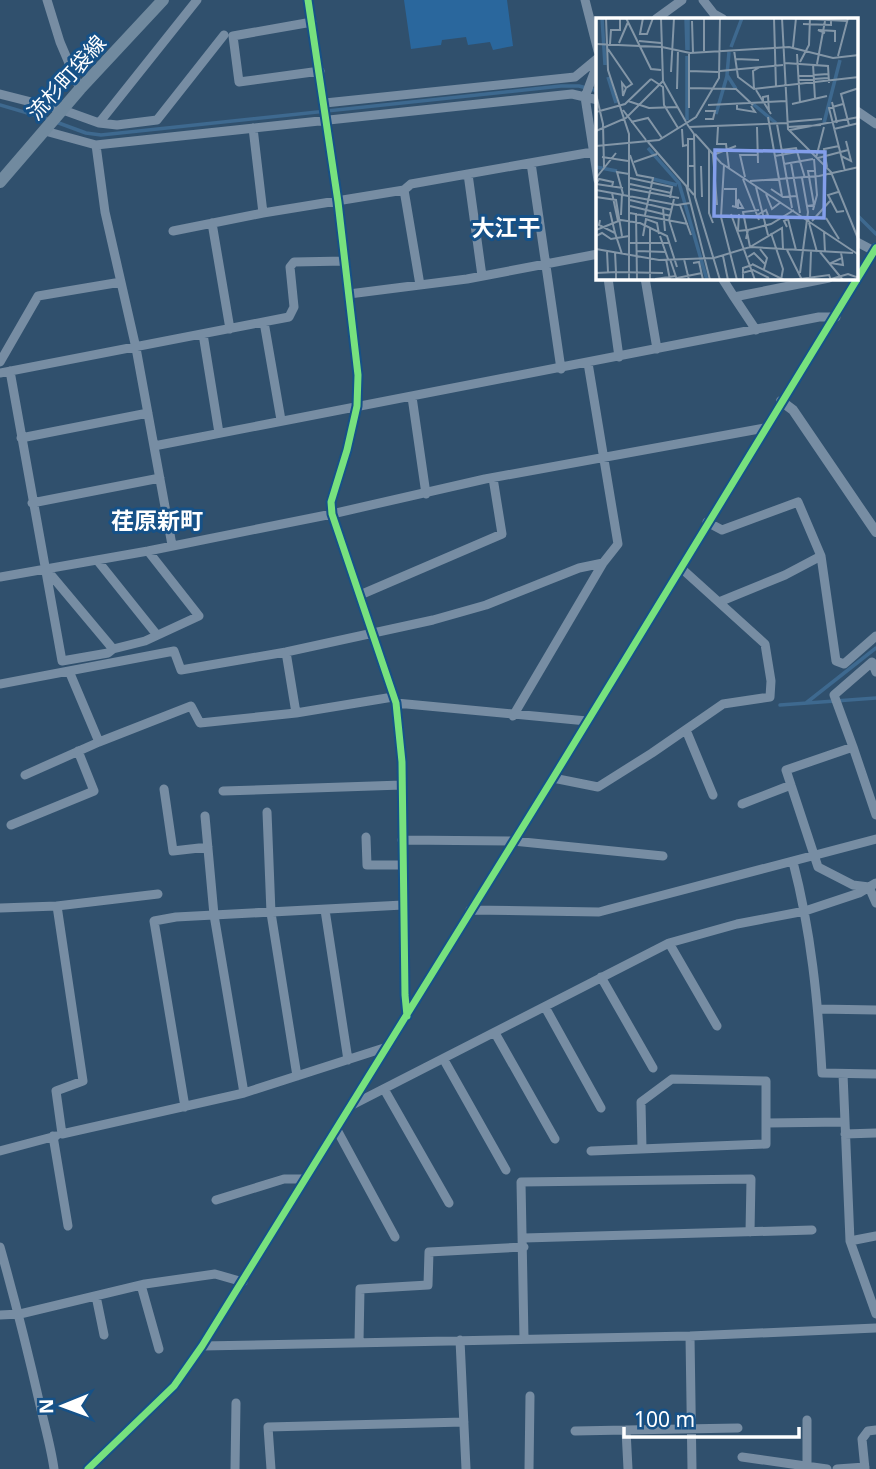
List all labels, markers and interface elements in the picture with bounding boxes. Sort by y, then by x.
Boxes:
inset map [596,18,858,280]
street label: 流杉町袋線 [21,29,112,126]
district label: 大江干 [472,211,541,243]
district label: 荏原新町 [111,504,203,536]
north arrow [28,1371,98,1441]
scale bar [624,1396,799,1440]
text: N [33,1398,59,1414]
text: 100 m [634,1405,695,1433]

